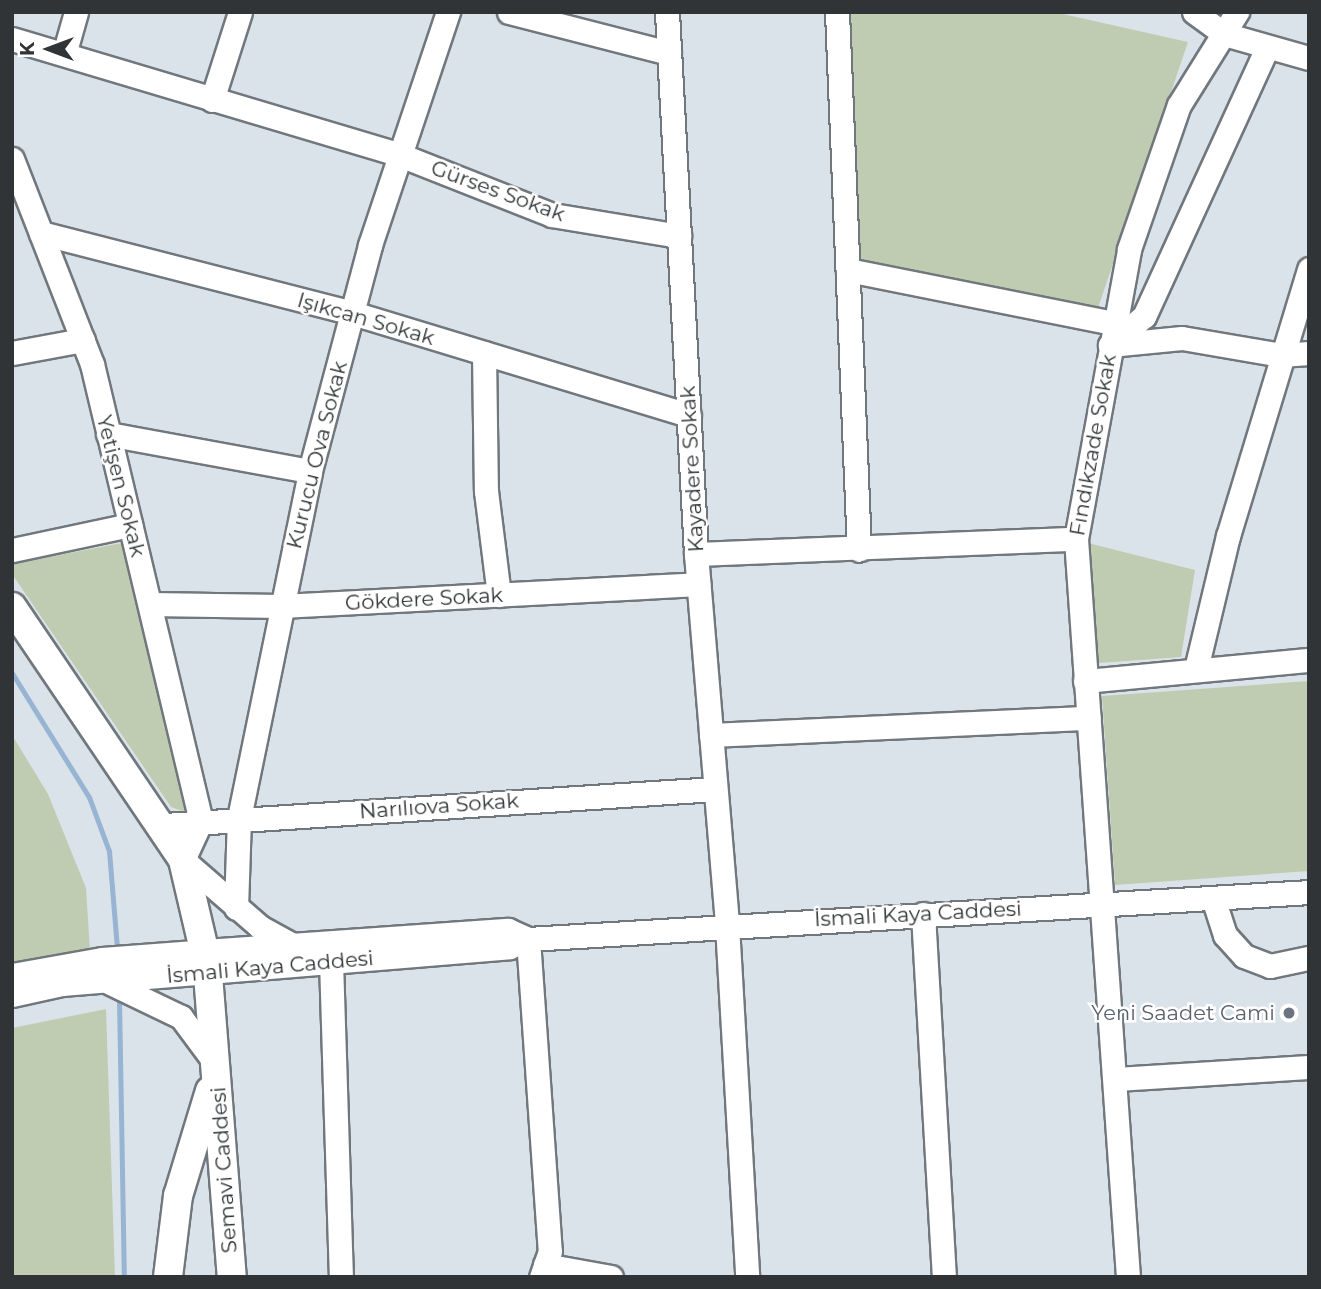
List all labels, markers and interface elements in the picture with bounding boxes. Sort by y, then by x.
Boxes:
north arrow [14,14,84,84]
text: K [16,42,39,56]
street label: Gürses Sokak [428,155,568,227]
street label: Işıkcan Sokak [294,287,438,351]
street label: Fındıkzade Sokak [1065,352,1121,538]
street label: Kurucu Ova Sokak [281,359,353,551]
street label: Kayadere Sokak [675,385,709,553]
street label: Yetişen Sokak [91,413,151,559]
street label: Gökdere Sokak [344,582,504,616]
street label: Narılıova Sokak [358,788,520,824]
street label: İsmali Kaya Caddesi [814,896,1022,932]
street label: İsmali Kaya Caddesi [165,945,375,989]
place label: Yeni Saadet Cami [1091,1000,1275,1026]
marker: Yeni Saadet Cami [1281,1005,1297,1021]
street label: Semavi Caddesi [206,1086,242,1254]

